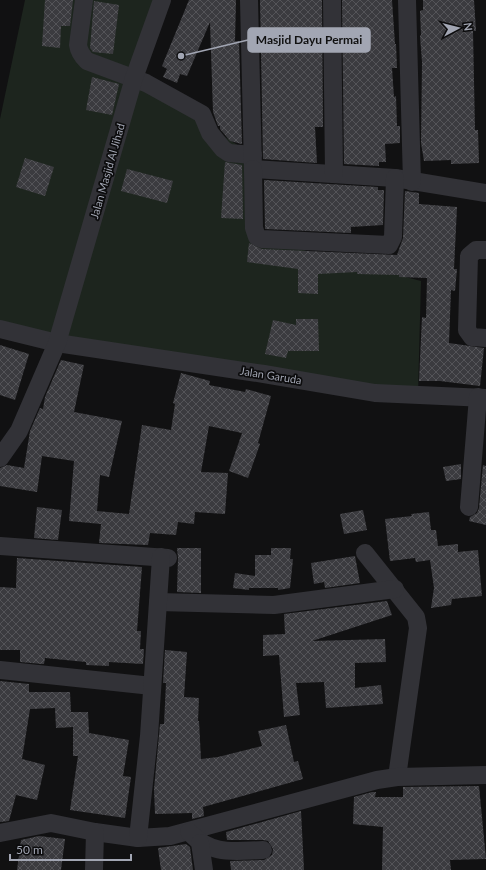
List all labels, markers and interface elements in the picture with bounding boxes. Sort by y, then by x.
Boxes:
north arrow [438,8,478,48]
text: N [461,22,475,32]
callout: Masjid Dayu Permai [248,28,370,52]
text: Masjid Dayu Permai [256,32,362,47]
street label: Jalan Masjid Al Jihad [87,122,127,220]
street label: Jalan Garuda [239,364,303,386]
scale bar [10,836,131,862]
text: 50 m [16,842,43,857]

